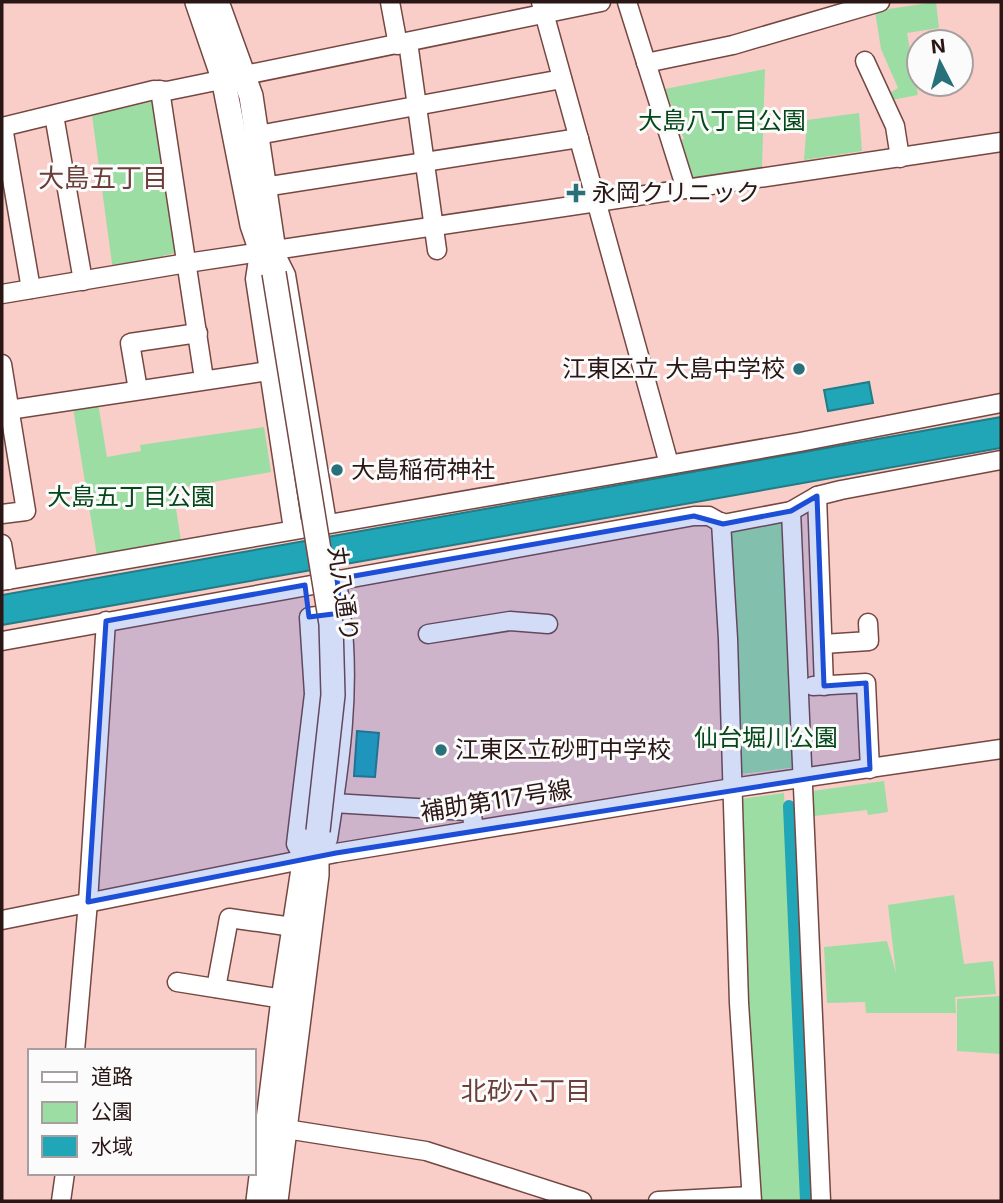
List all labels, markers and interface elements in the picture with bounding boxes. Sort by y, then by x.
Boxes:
north arrow [905,28,975,98]
text: N [930,34,947,59]
park label: 大島八丁目公園 [638,106,806,135]
district label: 大島五丁目 [38,162,168,193]
place label: 永岡クリニック [592,178,760,207]
marker: 永岡クリニック [566,183,586,203]
place label: 江東区立 大島中学校 [562,354,785,383]
marker: 江東区立 大島中学校 [791,361,807,377]
place label: 大島稲荷神社 [351,455,495,484]
marker: 大島稲荷神社 [329,462,345,478]
park label: 大島五丁目公園 [47,482,215,511]
street label: 丸八通り [322,544,365,643]
park label: 仙台堀川公園 [694,723,838,752]
place label: 江東区立砂町中学校 [455,735,671,764]
marker: 江東区立砂町中学校 [433,742,449,758]
street label: 補助第117号線 [418,774,574,827]
legend [28,1049,256,1175]
text: 道路 [91,1064,133,1089]
district label: 北砂六丁目 [461,1075,591,1106]
text: 公園 [91,1099,133,1124]
text: 水域 [91,1134,133,1159]

